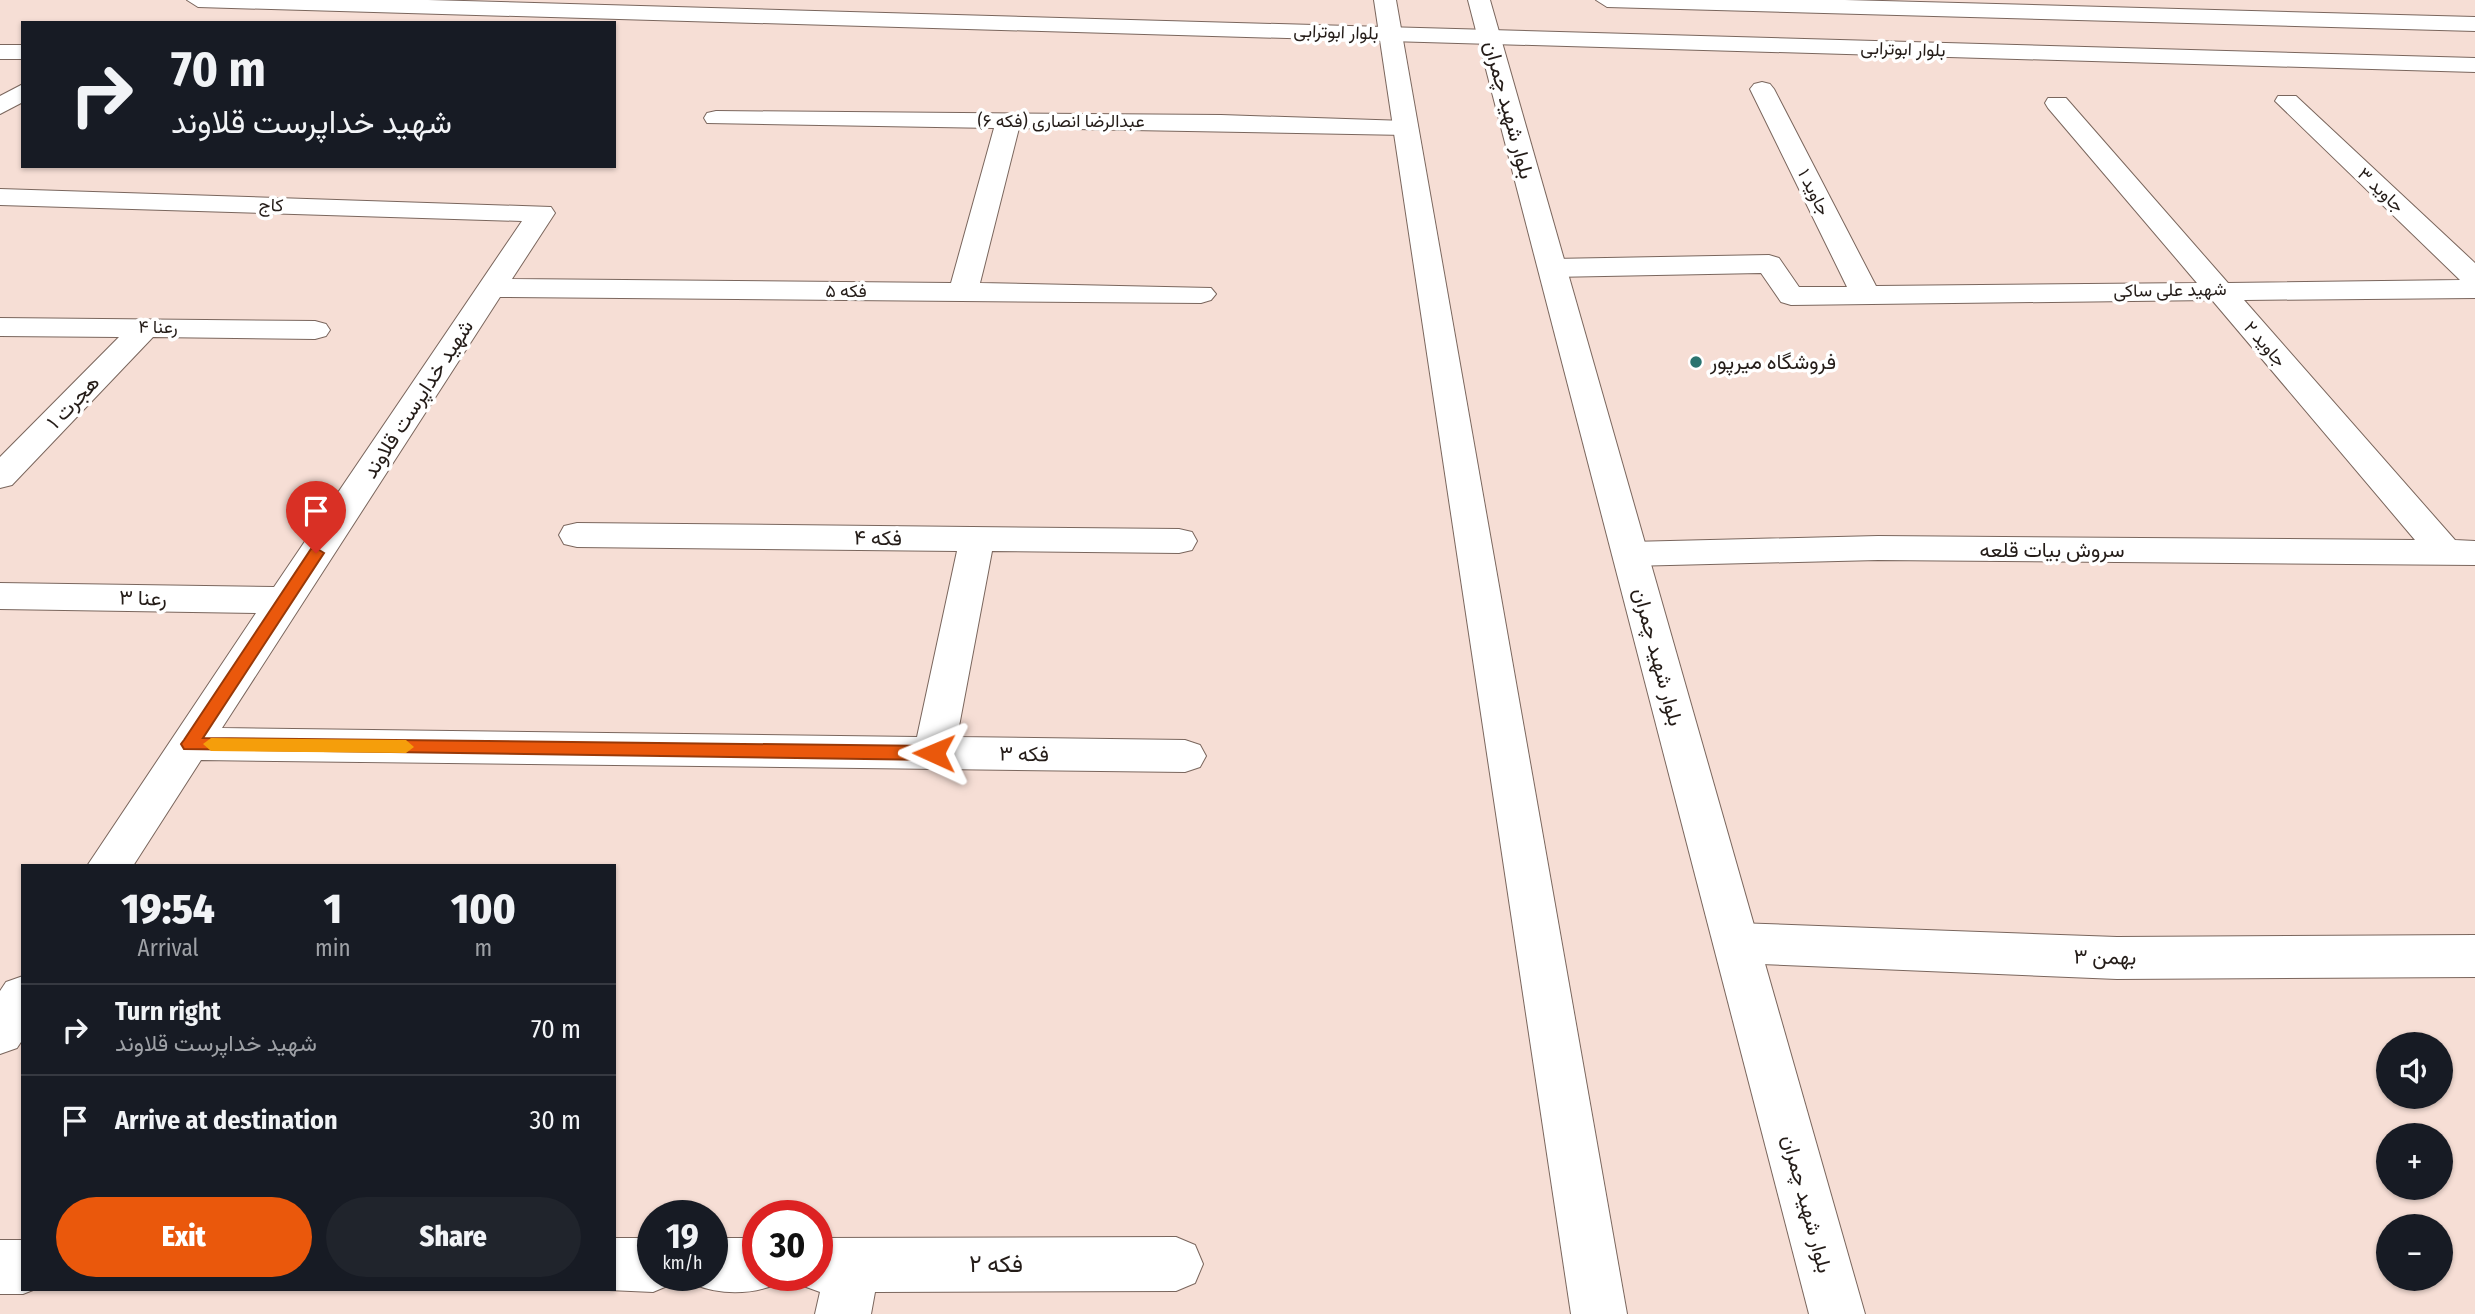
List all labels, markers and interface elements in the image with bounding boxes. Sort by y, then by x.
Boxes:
street label: بلوار ابوترابی [1293,20,1379,44]
street label: بلوار ابوترابی [1860,37,1946,61]
street label: بلوار شهید چمران [1477,38,1540,182]
text: 70 m [171,40,266,99]
icon: right [56,49,147,140]
text: شهید خداپرست قلاوند [171,103,452,141]
street label: عبدالرضا انصاری (فکه ۶) [977,110,1145,132]
street label: جاوید ۳ [2353,163,2409,217]
street label: جاوید ۱ [1793,165,1835,219]
street label: کاج [258,194,284,217]
street label: شهید علی ساکی [2113,278,2227,302]
street label: فکه ۵ [825,280,867,302]
street label: شهید خداپرست قلاوند [357,315,480,484]
street label: رعنا ۴ [138,316,178,338]
street label: جاوید ۲ [2239,317,2291,371]
place label: فروشگاه میرپور [1709,349,1836,376]
marker: فروشگاه میرپور [1688,354,1704,370]
street label: هجرت ۱ [41,370,105,434]
pin [286,481,346,553]
icon: arrive [297,492,335,530]
street label: فکه ۴ [854,525,902,551]
street label: سروش بیات قلعه [1979,537,2125,563]
street label: رعنا ۳ [119,585,167,611]
street label: بلوار شهید چمران [1626,585,1689,729]
position arrow [897,716,971,790]
street label: فکه ۳ [999,741,1049,767]
text: 19:54 [121,884,215,934]
text: 1 [324,884,342,934]
text: 100 [451,884,516,934]
text: Arrival [138,934,199,962]
text: min [315,934,351,962]
text: m [474,934,492,962]
street label: بهمن ۳ [2073,943,2137,971]
text: Turn right [115,996,221,1027]
icon: right [56,1011,94,1049]
text: 70 m [531,1014,581,1045]
text: شهید خداپرست قلاوند [115,1029,317,1057]
map controls [2376,1032,2453,1291]
button: sound [2376,1032,2453,1109]
icon: arrive [56,1102,94,1140]
text: Arrive at destination [115,1105,338,1136]
text: 30 m [530,1105,581,1136]
button: + [2376,1123,2453,1200]
street label: بلوار شهید چمران [1775,1132,1838,1276]
button: Exit [56,1197,312,1277]
button: Share [326,1197,581,1277]
speed limit sign: 30 [742,1200,833,1291]
button: − [2376,1214,2453,1291]
text: 19 [666,1215,699,1257]
street label: فکه ۲ [969,1250,1023,1278]
text: km/h [662,1252,703,1274]

